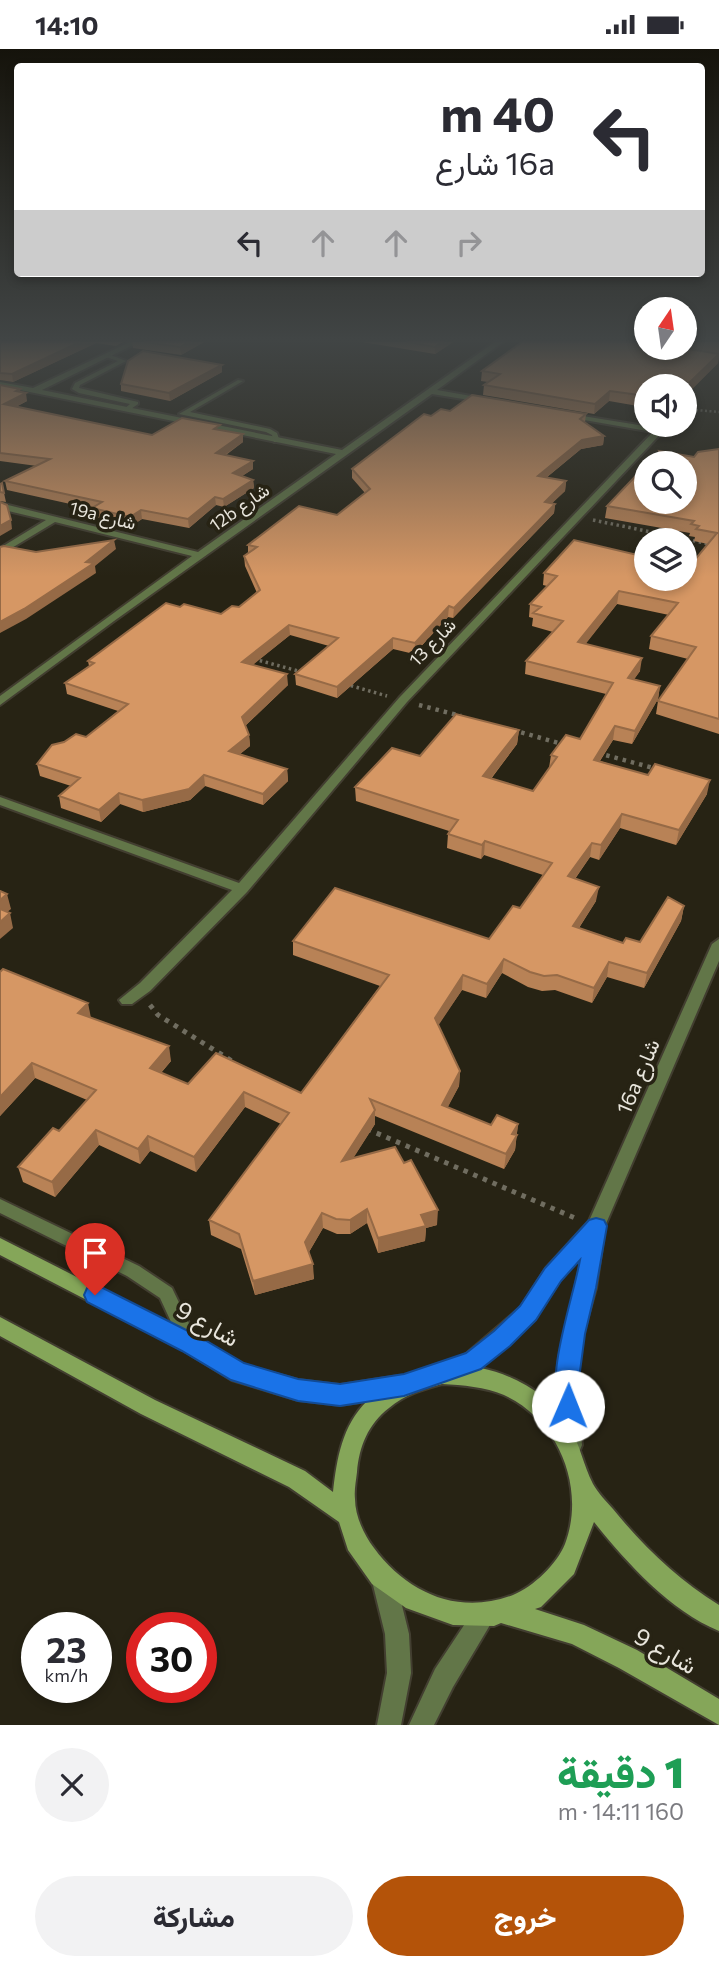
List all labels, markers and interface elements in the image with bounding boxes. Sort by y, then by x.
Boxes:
text: 14:10 [35,9,99,40]
text: 40 m [440,82,555,142]
icon: left [579,91,670,182]
text: 16a شارع [435,142,555,182]
icon: left [231,224,269,262]
icon: ahead [304,224,342,262]
icon: ahead [377,224,415,262]
icon: right [450,224,488,262]
north arrow [634,297,696,361]
map controls [634,297,697,591]
button: sound [634,374,697,437]
button: search [634,451,697,514]
street label: 12b شارع [205,478,274,537]
street label: 19a شارع [67,496,138,536]
button: layers [634,528,697,591]
street label: شارع 13 [404,614,461,672]
street label: 16a شارع [610,1035,667,1118]
pin [65,1223,125,1295]
icon: arrive [76,1234,114,1272]
street label: شارع 9 [170,1294,245,1355]
position arrow [531,1369,605,1443]
speed limit sign: 30 [126,1612,217,1703]
street label: شارع 9 [628,1621,702,1682]
text: 23 [46,1627,87,1670]
text: km/h [45,1664,88,1686]
text: 1 دقيقة [557,1745,684,1797]
button: close [35,1748,109,1822]
text: 160 m · 14:11 [558,1797,684,1825]
button: مشاركة [35,1876,353,1956]
button: خروج [367,1876,684,1956]

